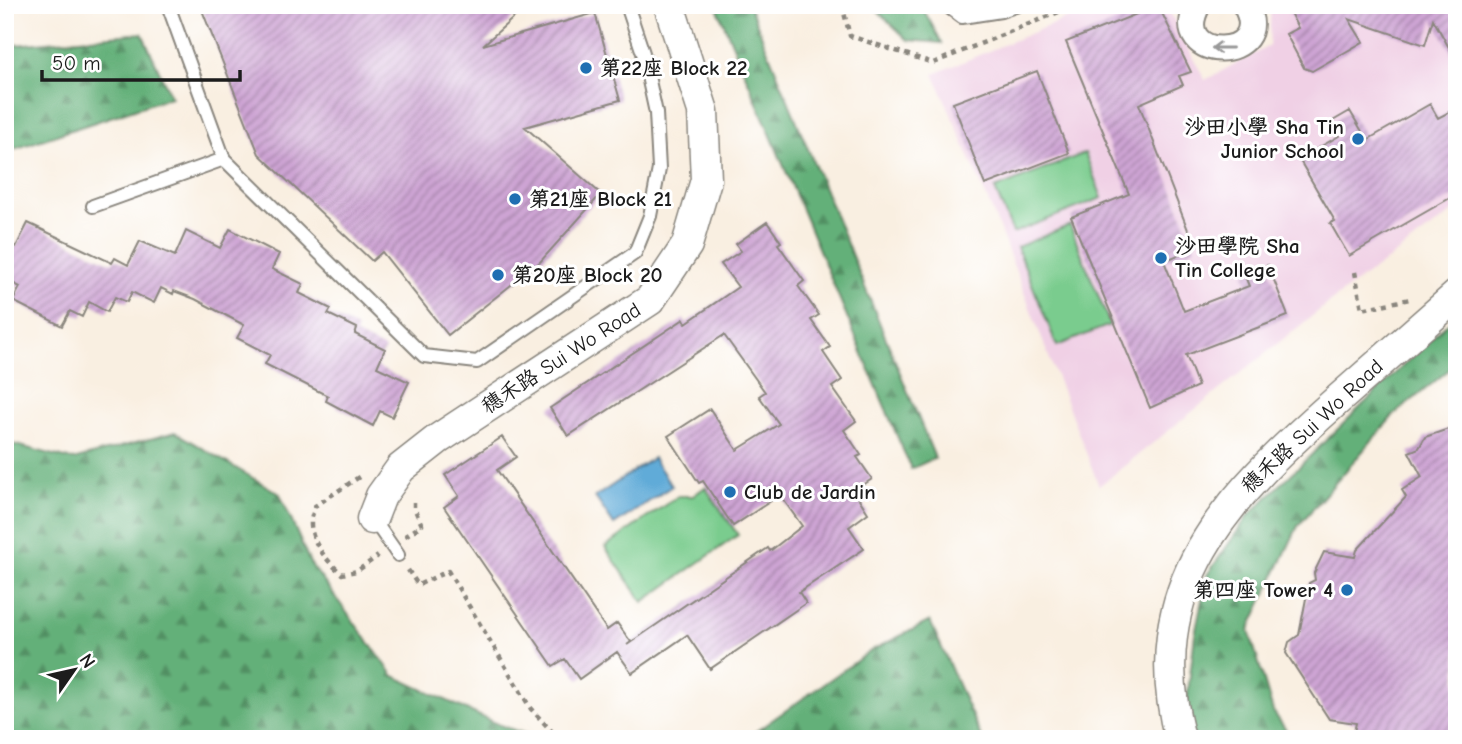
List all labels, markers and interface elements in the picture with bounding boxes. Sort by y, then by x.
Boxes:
scale bar [42,38,240,82]
one-way arrow [1210,41,1233,54]
text: 50 m [52,51,101,75]
place label: 第22座 Block 22 [600,56,748,80]
marker: 第22座 Block 22 [578,60,594,76]
place label: 沙田小學 Sha Tin Junior School [1184,115,1344,163]
marker: 沙田小學 Sha Tin Junior School [1350,131,1366,147]
place label: 第21座 Block 21 [529,187,672,211]
marker: 第21座 Block 21 [507,191,523,207]
place label: 沙田學院 Sha Tin College [1175,234,1300,282]
marker: 沙田學院 Sha Tin College [1153,250,1169,266]
place label: 第20座 Block 20 [512,263,663,287]
marker: 第20座 Block 20 [490,267,506,283]
street label: 穗禾路 Sui Wo Road [477,298,645,418]
street label: 穗禾路 Sui Wo Road [1236,354,1388,498]
place label: Club de Jardin [744,480,876,504]
marker: Club de Jardin [722,484,738,500]
place label: 第四座 Tower 4 [1193,578,1333,602]
marker: 第四座 Tower 4 [1339,582,1355,598]
north arrow [38,636,108,706]
text: N [75,650,100,672]

